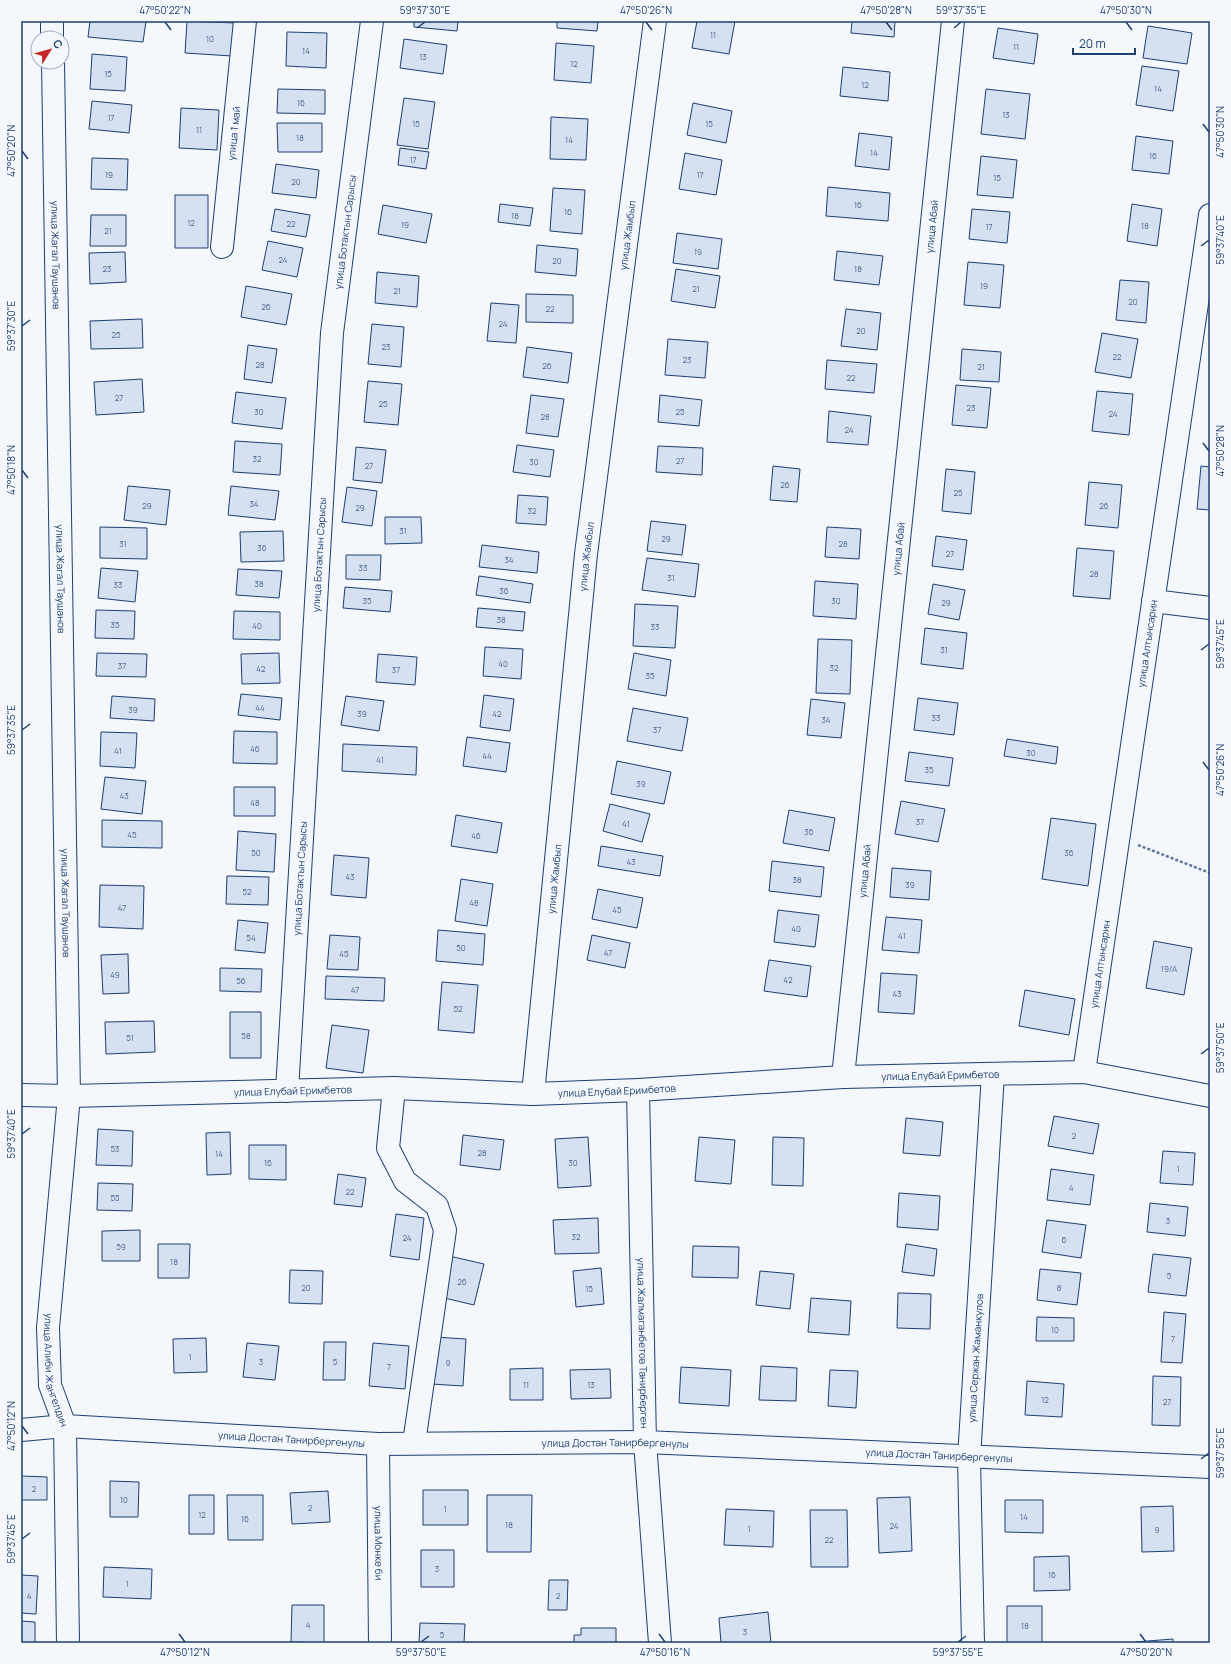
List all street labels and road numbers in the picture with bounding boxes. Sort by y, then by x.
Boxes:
street label: улица 1 май [224,106,243,161]
street label: улица Ботактын Сарысы [331,174,359,290]
street label: улица Жамбыл [616,199,639,271]
street label: улица Абай [922,199,941,254]
street label: улица Жагал Таушанов [48,201,64,310]
street label: улица Ботактын Сарысы [308,497,329,613]
street label: улица Жамбыл [575,521,597,592]
street label: улица Абай [888,521,908,576]
street label: улица Жагал Таушанов [53,524,69,634]
street label: улица Алтынсарин [1134,599,1160,689]
street label: улица Ботактын Сарысы [289,821,310,936]
street label: улица Жамбыл [544,843,565,915]
street label: улица Абай [855,844,874,899]
street label: улица Жагал Таушанов [58,848,74,958]
street label: улица Алтынсарин [1086,919,1113,1009]
street label: улица Елубай Еримбетов [881,1067,1000,1083]
street label: улица Елубай Еримбетов [557,1081,677,1100]
street label: улица Елубай Еримбетов [234,1082,353,1099]
street label: улица Жалмаганбетов Танирберген [634,1257,652,1429]
street label: улица Сержан Жаманкулов [964,1293,986,1423]
street label: улица Алиби Жангелдин [41,1312,72,1429]
street label: улица Достан Танирбергенулы [217,1428,365,1450]
street label: улица Достан Танирбергенулы [542,1435,689,1451]
street label: улица Достан Танирбергенулы [865,1445,1013,1465]
street label: улица Монке би [372,1506,386,1580]

